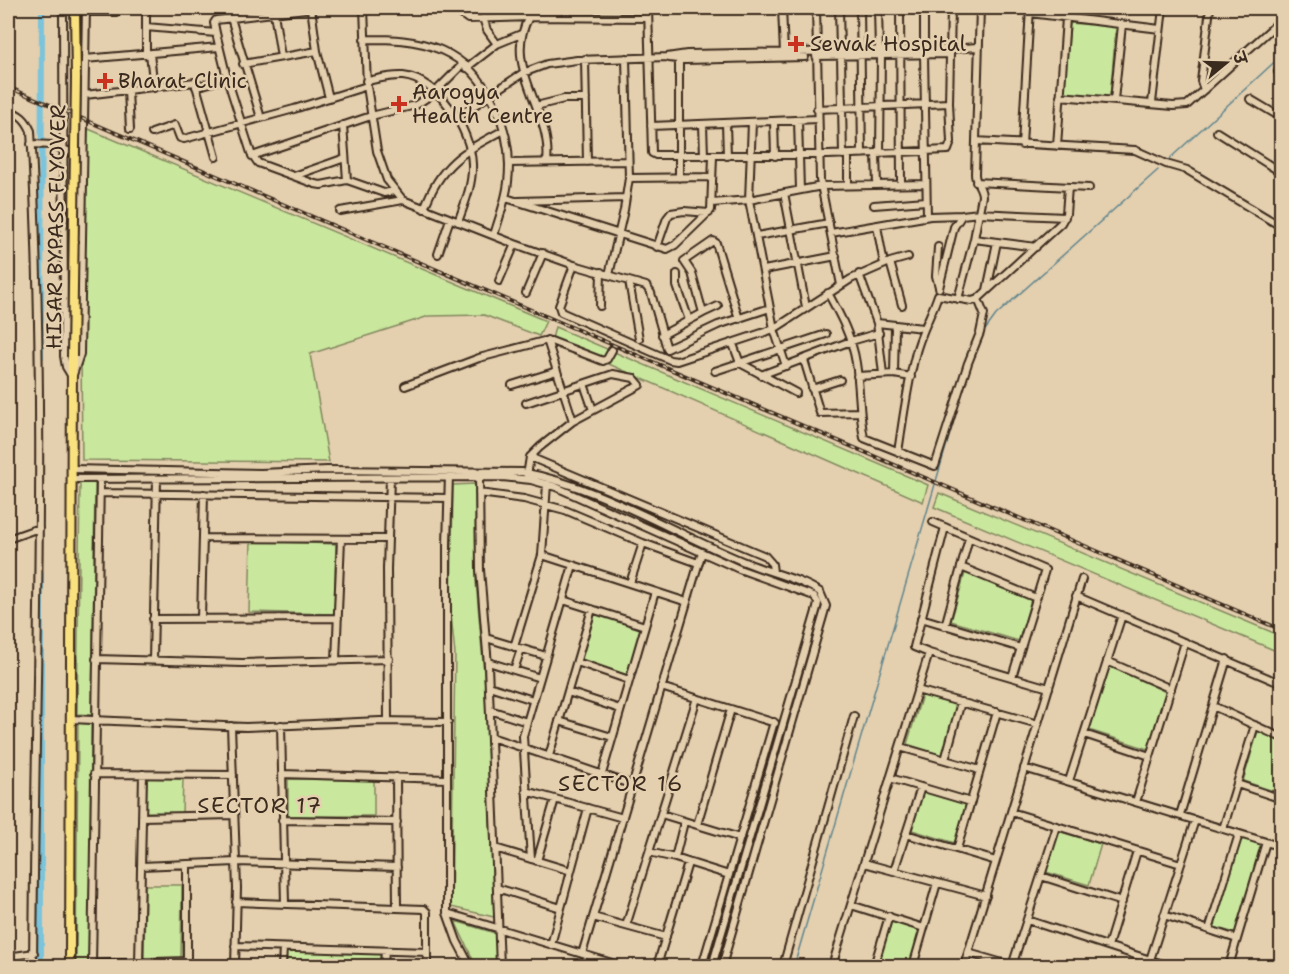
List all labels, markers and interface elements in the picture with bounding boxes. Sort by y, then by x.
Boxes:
place label: Sewak Hospital [810,30,967,58]
north arrow [1196,33,1256,93]
marker: Sewak Hospital [787,35,805,53]
text: उ [1227,48,1252,68]
place label: Bharat Clinic [118,67,247,95]
marker: Bharat Clinic [96,72,114,90]
place label: Aarogya Health Centre [412,78,553,130]
marker: Aarogya Health Centre [390,95,408,113]
street label: HISAR BYPASS FLYOVER [40,104,72,350]
district label: SECTOR 16 [558,769,684,798]
district label: SECTOR 17 [197,791,323,820]

